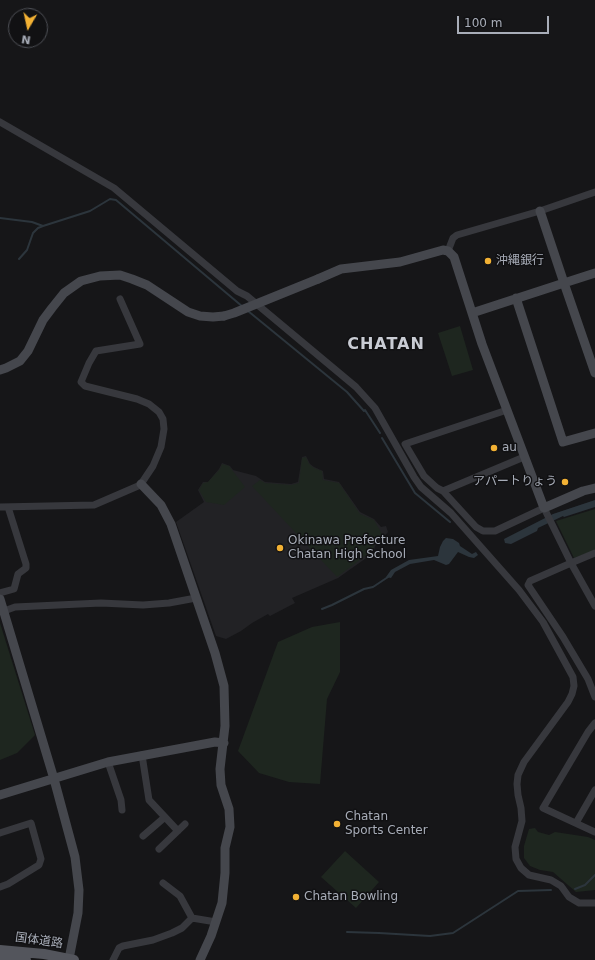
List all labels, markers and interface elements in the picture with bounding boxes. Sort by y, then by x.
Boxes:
north arrow [8,8,48,48]
scale bar [459,8,551,34]
text: 100 m [464,16,502,30]
text: N [21,32,32,46]
place label: 沖縄銀行 [496,254,544,268]
marker: 沖縄銀行 [483,256,493,266]
district label: CHATAN [347,335,425,355]
place label: au [502,441,517,455]
marker: au [489,443,499,453]
place label: アパートりょう [473,475,557,489]
marker: アパートりょう [560,477,570,487]
place label: Okinawa Prefecture Chatan High School [288,534,406,562]
marker: Okinawa Prefecture Chatan High School [275,543,285,553]
place label: Chatan Sports Center [345,810,428,838]
marker: Chatan Sports Center [332,819,342,829]
place label: Chatan Bowling [304,890,398,904]
marker: Chatan Bowling [291,892,301,902]
street label: 国体道路 [14,931,64,951]

